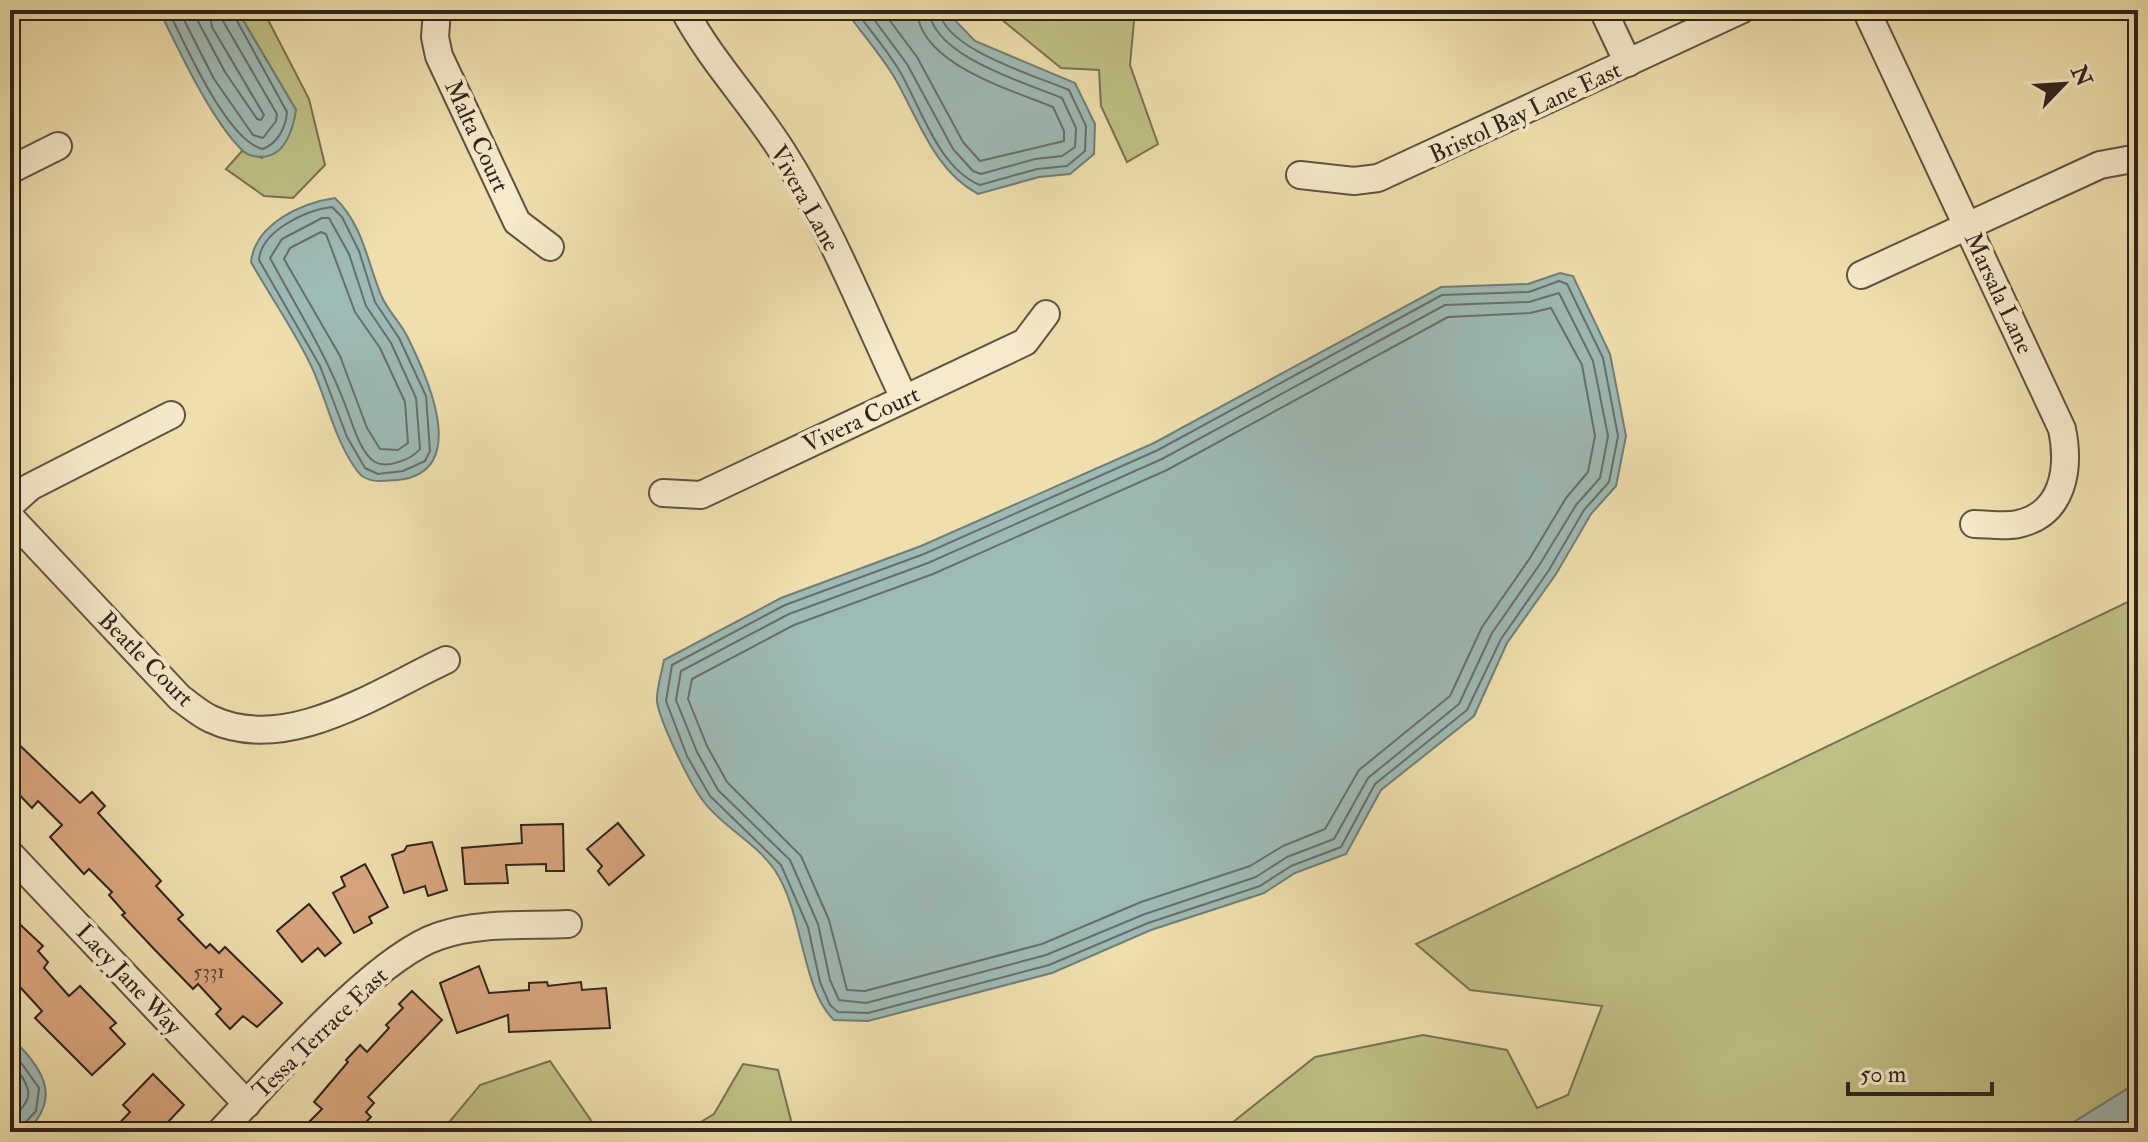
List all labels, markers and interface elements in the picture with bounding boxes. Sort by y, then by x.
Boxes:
north arrow [2024,44,2104,124]
street label: Bristol Bay Lane East [1424,54,1626,171]
text: N [2064,60,2098,91]
street label: Malta Court [437,75,516,197]
street label: Vivera Lane [763,140,846,257]
street label: Marsala Lane [1957,227,2040,359]
street label: Vivera Court [798,379,925,460]
street label: Beatle Court [91,605,200,714]
street label: Lacy Jane Way [69,917,189,1042]
house number: 5331 [193,959,225,984]
street label: Tessa Terrace East [246,961,395,1106]
scale bar [1848,1046,1992,1096]
text: 50 m [1860,1059,1907,1090]

